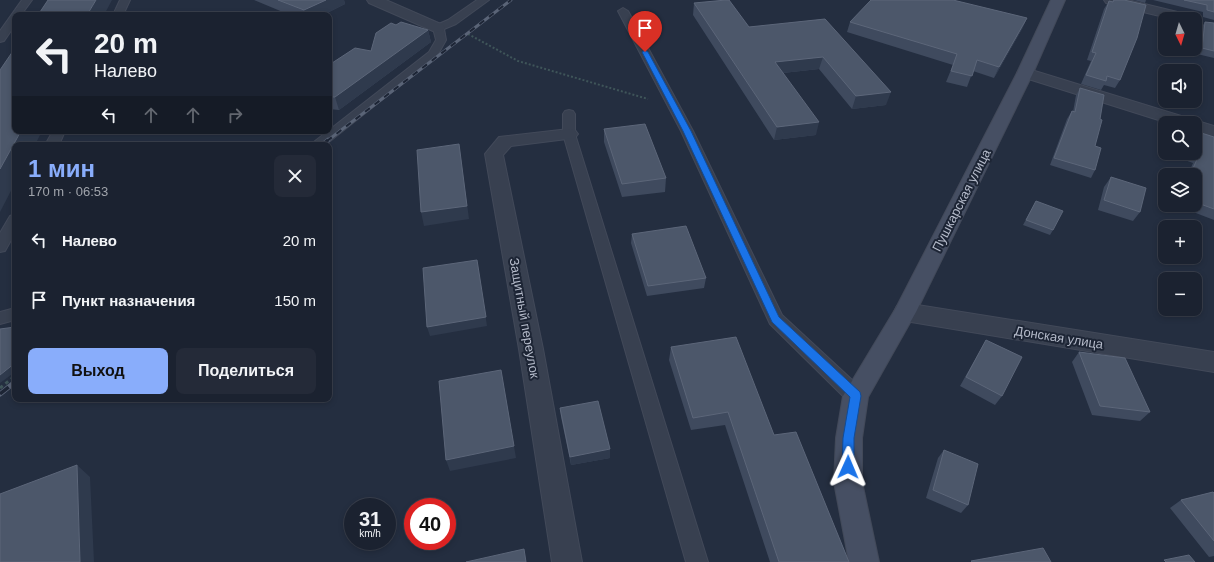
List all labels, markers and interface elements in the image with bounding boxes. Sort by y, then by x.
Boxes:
pin [628,11,662,52]
north arrow [1158,12,1202,56]
map controls [1158,12,1202,316]
icon: arrive [634,17,656,39]
icon: left [28,28,80,80]
text: 20 m [94,28,158,59]
text: Налево [94,61,157,81]
button: sound [1158,64,1202,108]
icon: left [98,104,120,126]
icon: ahead [140,104,162,126]
icon: ahead [182,104,204,126]
icon: right [224,104,246,126]
button: search [1158,116,1202,160]
street label: Пушкарская улица [929,146,994,254]
text: 1 мин [28,155,95,182]
button: close [274,155,316,197]
button: layers [1158,168,1202,212]
text: 170 m · 06:53 [28,184,108,199]
button: + [1158,220,1202,264]
icon: left [28,229,50,251]
text: Налево [62,232,117,249]
text: 20 m [283,232,316,249]
street label: Защитный переулок [507,257,543,380]
button: − [1158,272,1202,316]
icon: arrive [28,289,50,311]
text: Пункт назначения [62,292,195,309]
text: 150 m [274,292,316,309]
street label: Донская улица [1014,323,1105,352]
button: Выход [28,348,168,394]
button: Поделиться [176,348,316,394]
position arrow [827,446,869,488]
speed limit sign: 40 [404,498,456,550]
text: 31 [359,508,381,530]
text: km/h [359,528,381,539]

